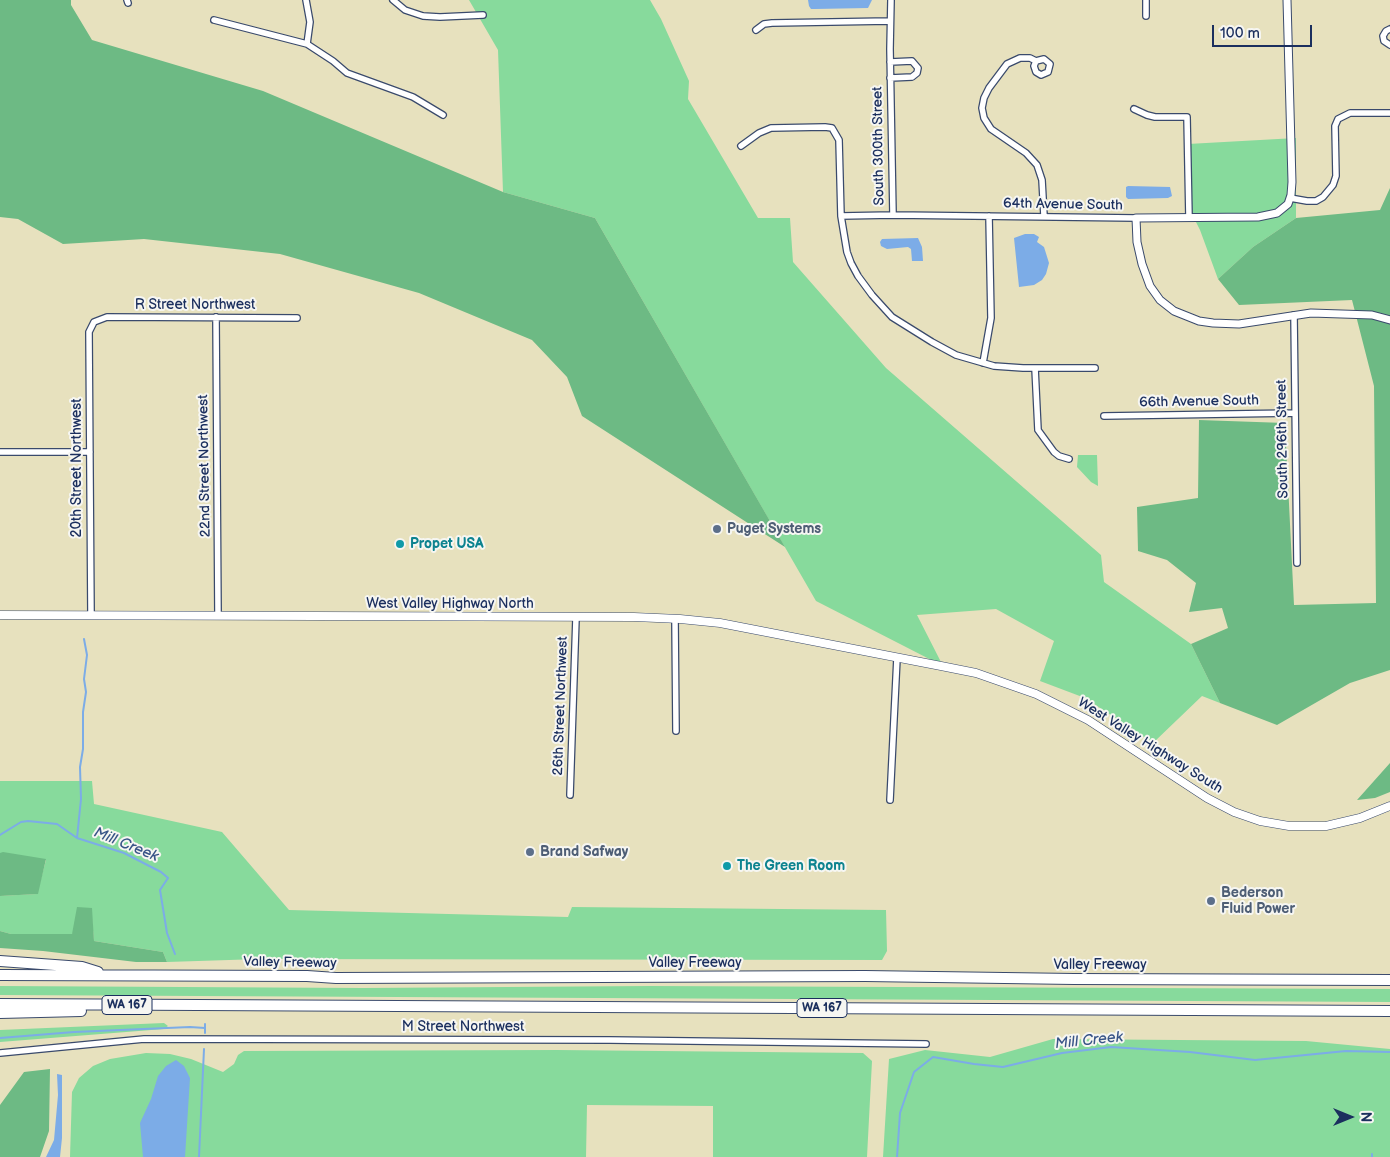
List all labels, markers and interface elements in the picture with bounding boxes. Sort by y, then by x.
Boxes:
scale bar [1215,15,1315,47]
text: 100 m [1220,24,1260,43]
street label: South 300th Street [870,86,888,206]
street label: 64th Avenue South [1003,196,1123,214]
street label: R Street Northwest [135,297,255,313]
street label: South 296th Street [1274,379,1292,499]
street label: 66th Avenue South [1139,393,1259,411]
street label: 22nd Street Northwest [195,394,215,538]
street label: 20th Street Northwest [69,399,85,537]
place label: Puget Systems [727,521,821,537]
marker: Puget Systems [711,523,723,535]
place label: Propet USA [410,536,484,552]
marker: Propet USA [394,538,406,550]
street label: West Valley Highway North [366,596,534,612]
street label: 26th Street Northwest [550,636,572,776]
street label: West Valley Highway South [1074,694,1226,798]
water label: Mill Creek [91,824,161,866]
place label: Brand Safway [540,844,628,860]
marker: Brand Safway [524,846,536,858]
place label: The Green Room [737,858,845,874]
marker: The Green Room [721,860,733,872]
place label: Bederson Fluid Power [1221,885,1295,918]
marker: Bederson Fluid Power [1205,895,1217,907]
street label: Valley Freeway [243,954,337,972]
street label: Valley Freeway [648,955,742,971]
street label: Valley Freeway [1053,957,1147,973]
road number: WA 167 [102,996,152,1014]
road number: WA 167 [797,998,847,1018]
street label: M Street Northwest [402,1019,524,1035]
water label: Mill Creek [1054,1028,1124,1054]
north arrow [1325,1092,1375,1142]
text: N [1357,1112,1374,1122]

